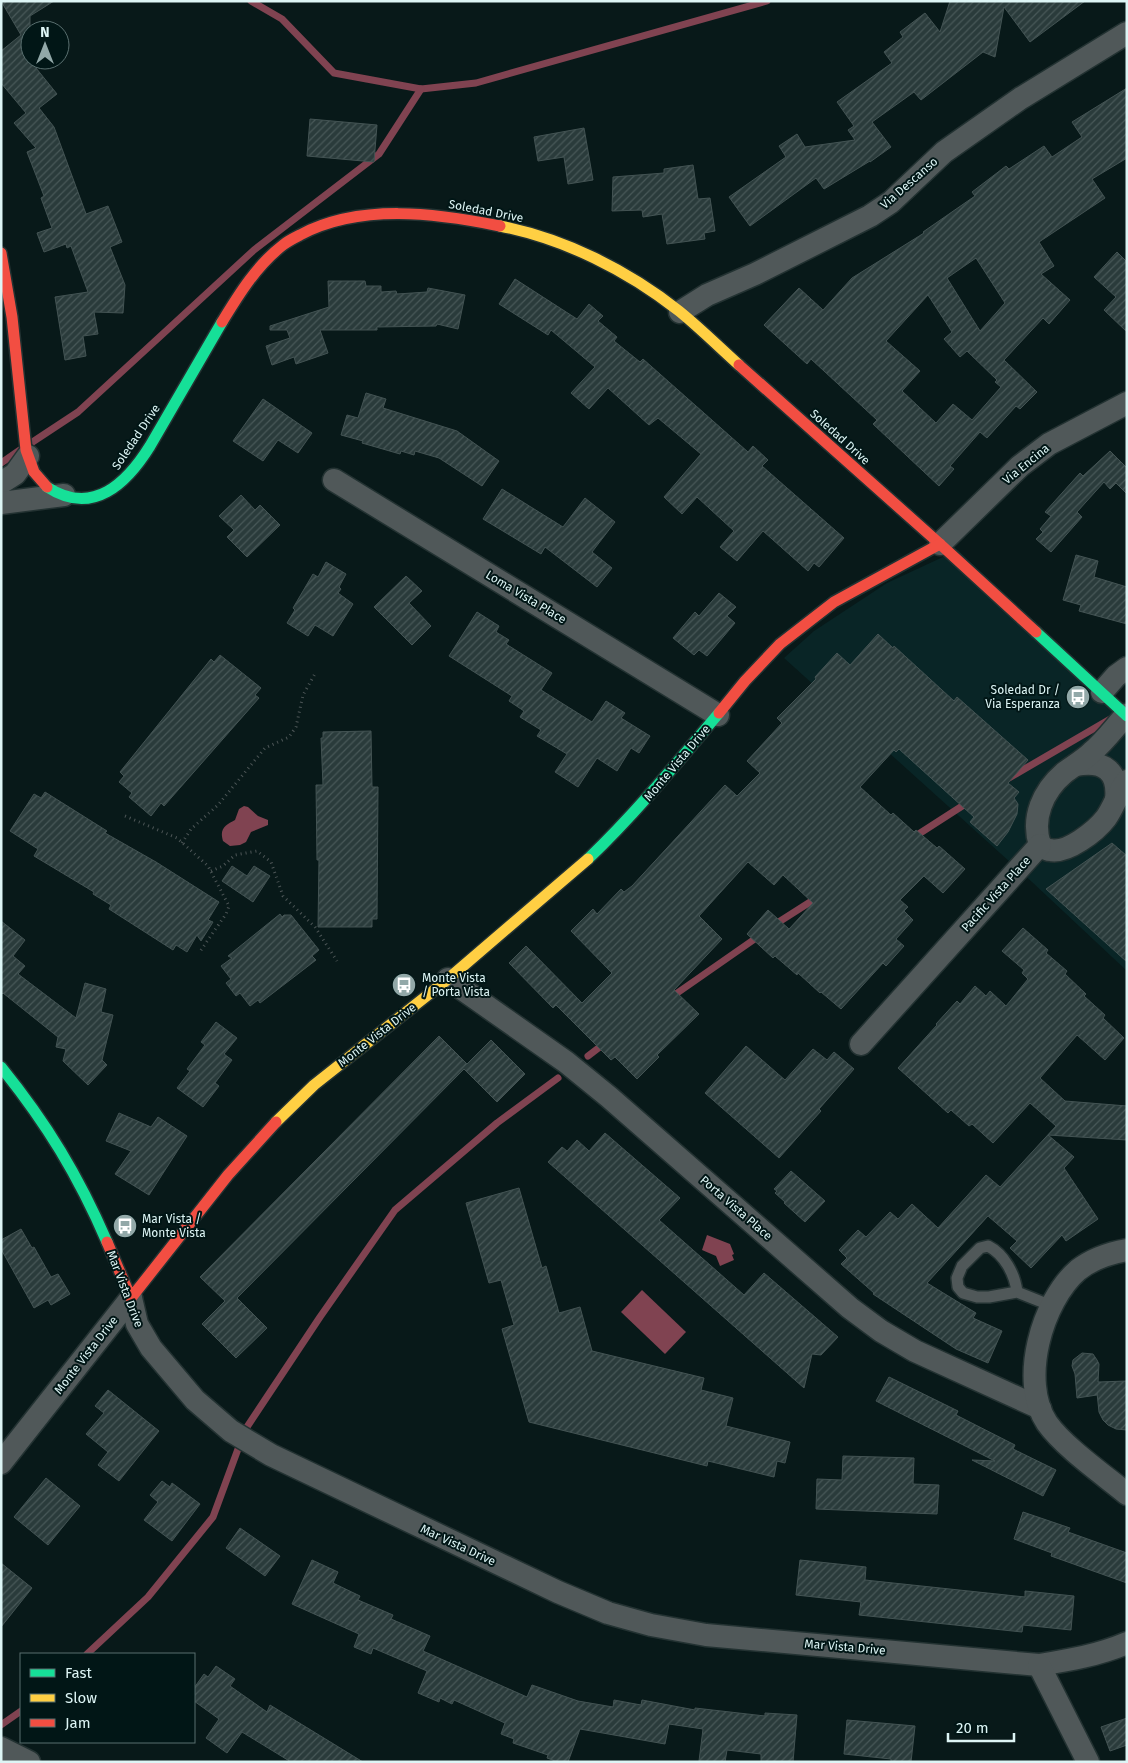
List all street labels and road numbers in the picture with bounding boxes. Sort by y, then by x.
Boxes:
street label: Via Descanso [877,154,941,212]
street label: Soledad Drive [447,197,525,225]
street label: Soledad Drive [109,402,163,472]
street label: Soledad Drive [807,406,873,468]
street label: Via Encina [1000,441,1052,487]
street label: Loma Vista Place [483,568,569,626]
street label: Monte Vista Drive [641,722,713,804]
street label: Pacific Vista Place [959,854,1033,934]
street label: Monte Vista Drive [335,1000,419,1070]
street label: Porta Vista Place [697,1173,775,1243]
street label: Mar Vista Drive [104,1248,146,1330]
street label: Monte Vista Drive [51,1313,121,1397]
street label: Mar Vista Drive [418,1521,498,1569]
street label: Mar Vista Drive [804,1636,886,1658]

